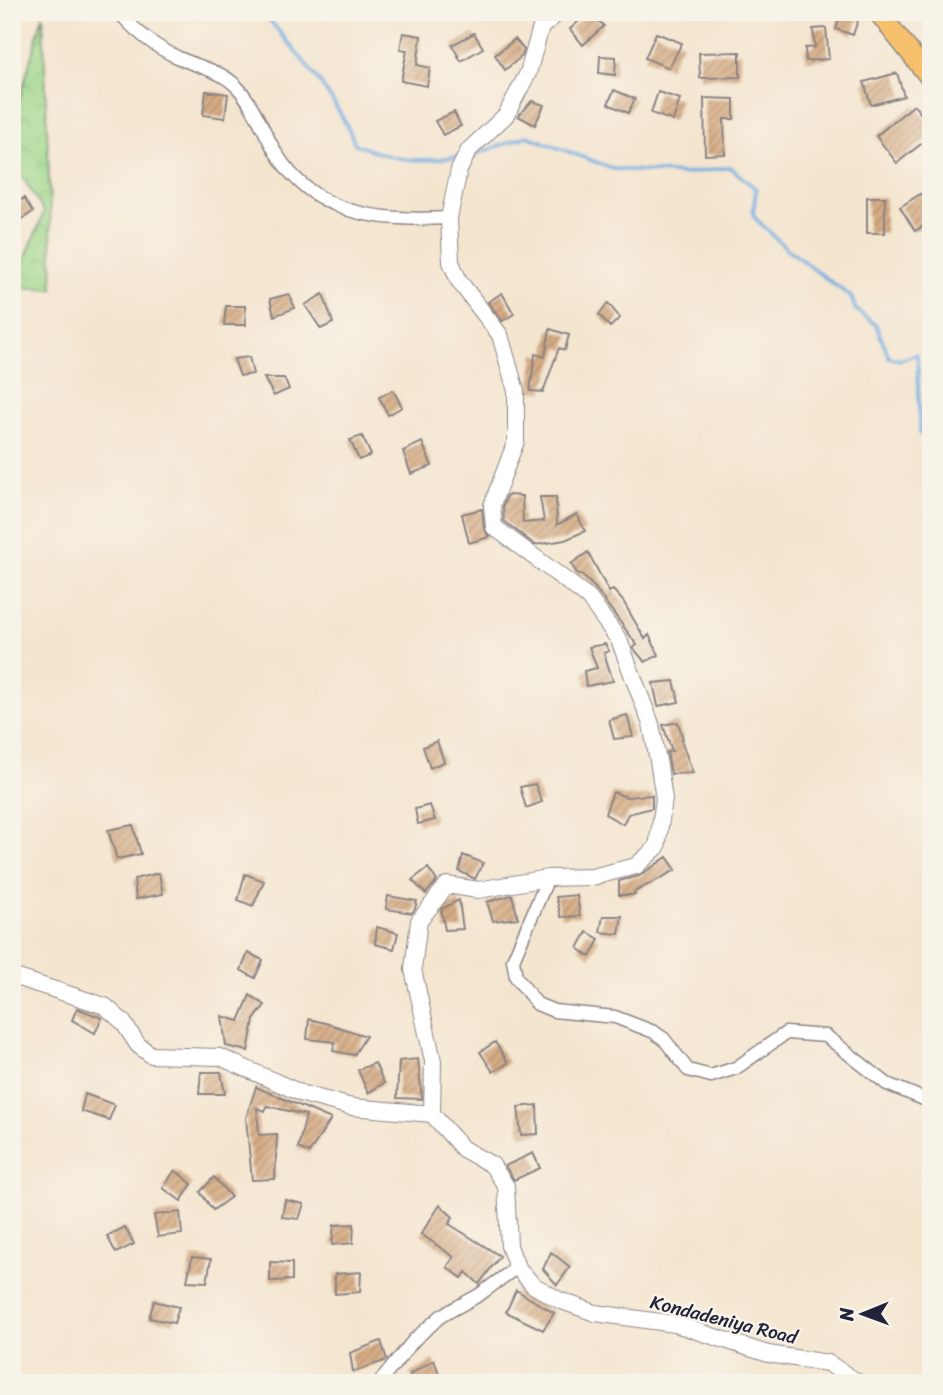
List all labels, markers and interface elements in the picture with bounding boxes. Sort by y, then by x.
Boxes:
north arrow [828,1280,898,1350]
street label: Kondadeniya Road [647,1285,803,1354]
text: N [830,1307,863,1322]

